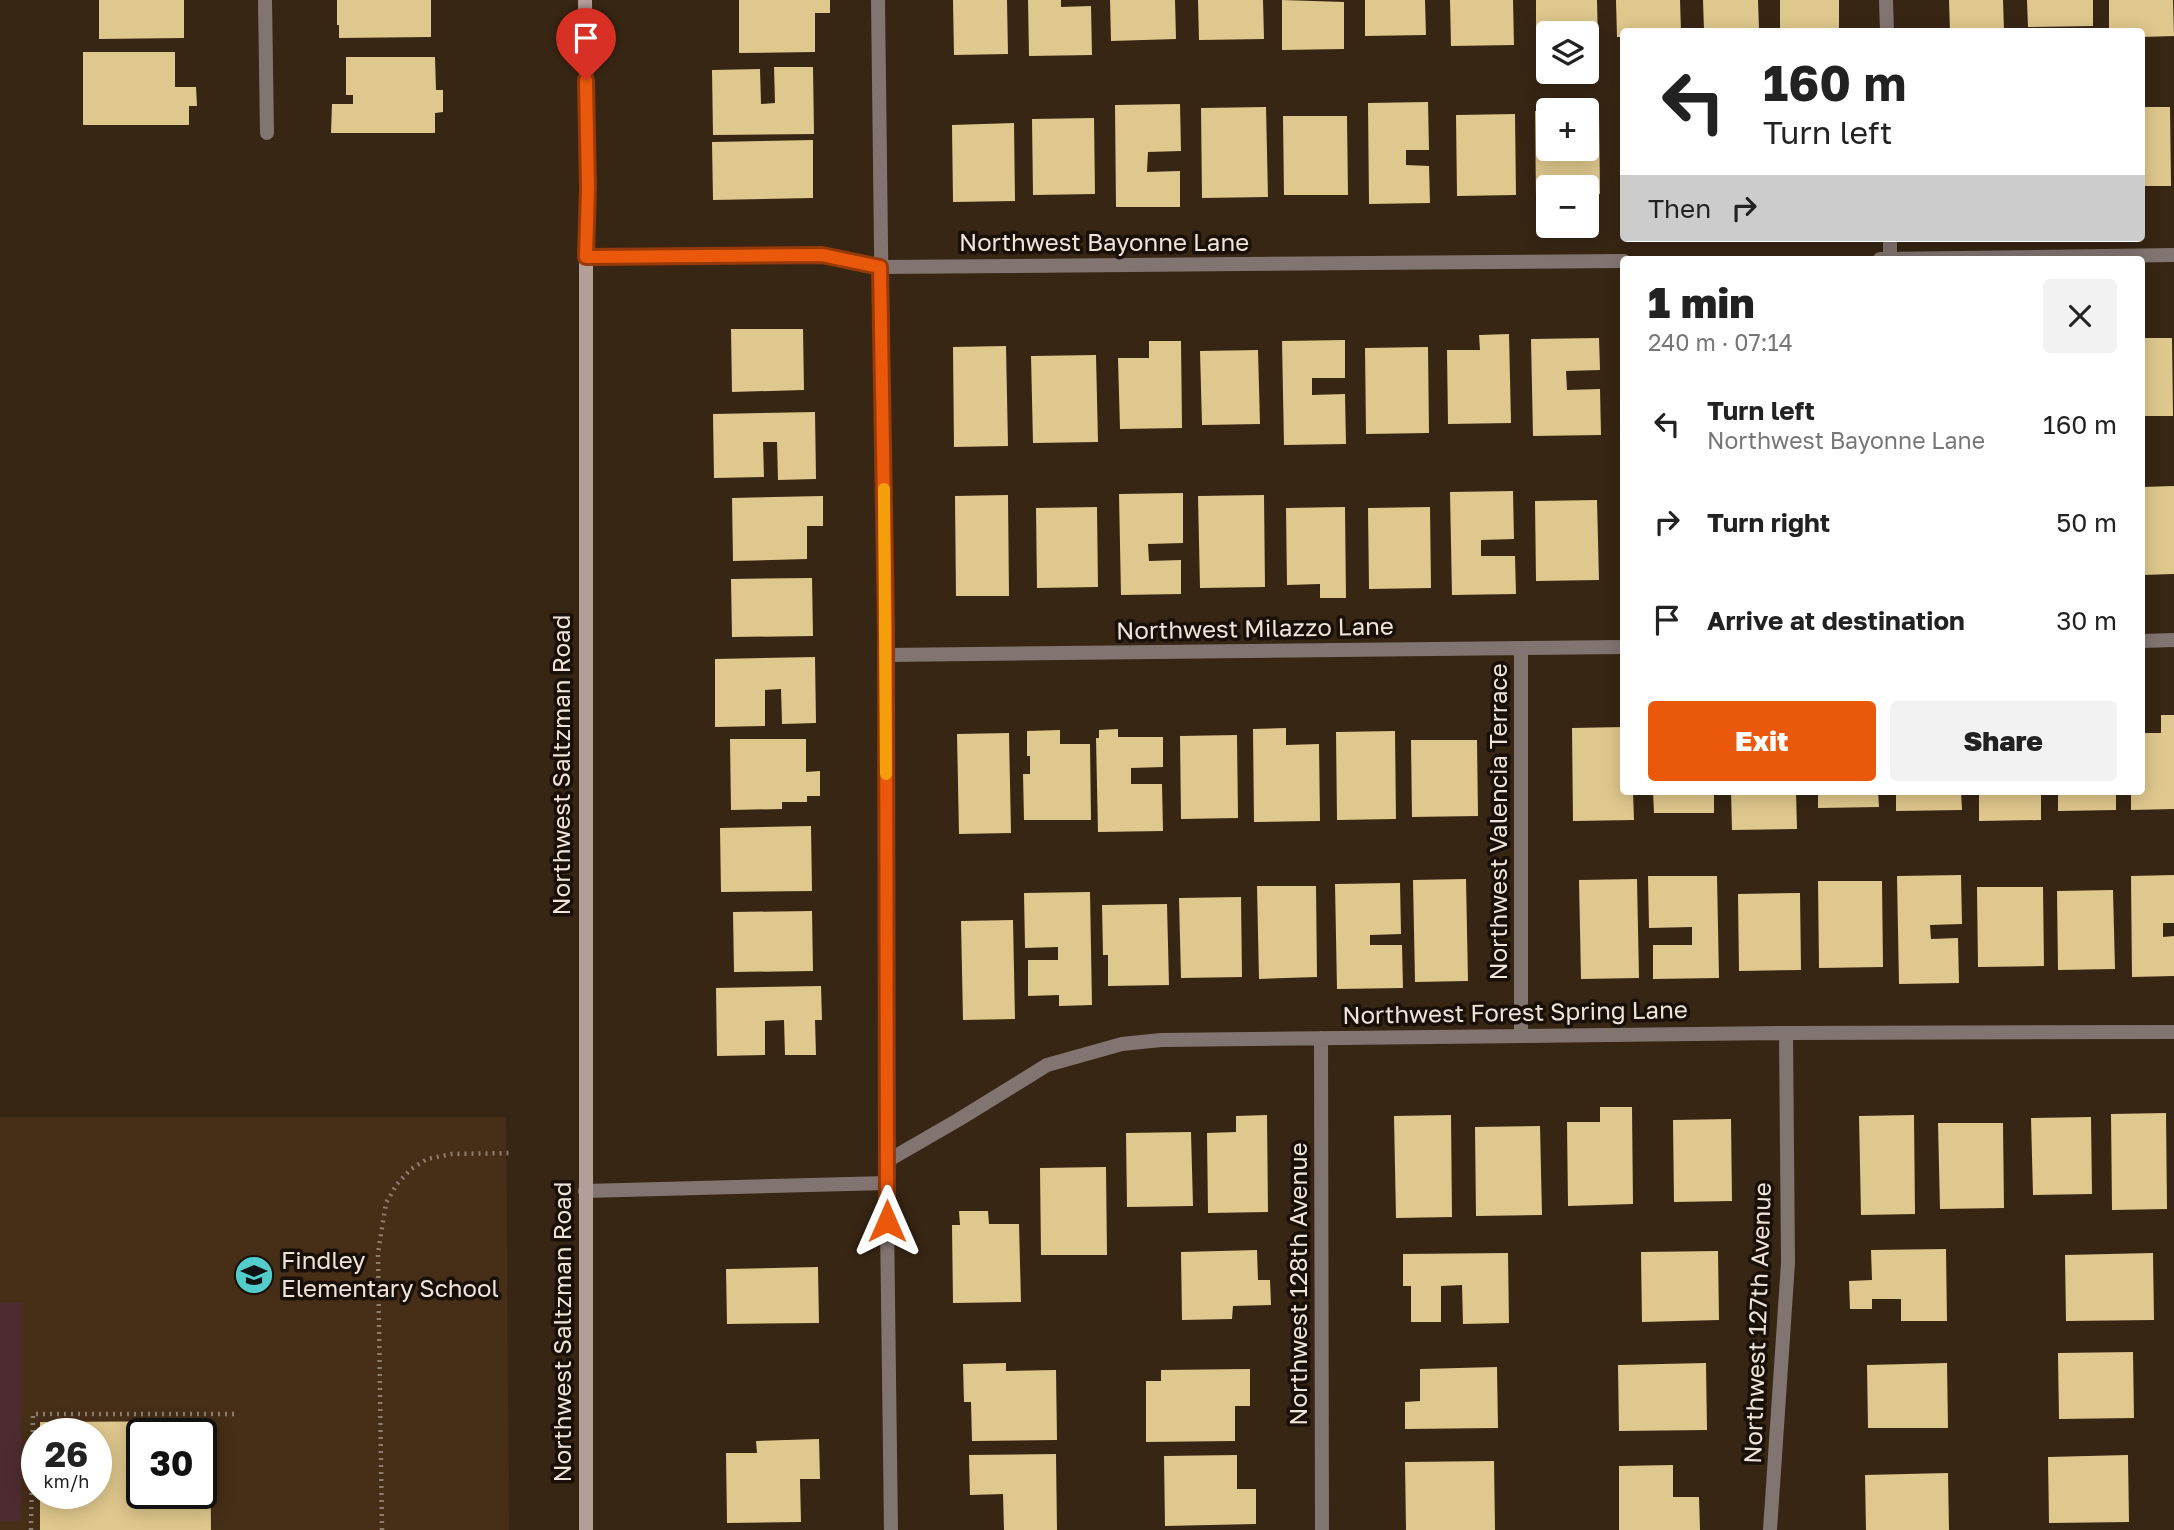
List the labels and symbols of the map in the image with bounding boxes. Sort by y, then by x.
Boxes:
pin [556,8,616,80]
street label: Northwest Bayonne Lane [959,227,1249,256]
street label: Northwest Milazzo Lane [1116,611,1394,644]
street label: Northwest Saltzman Road [546,615,575,915]
street label: Northwest Valencia Terrace [1483,663,1512,981]
street label: Northwest Forest Spring Lane [1342,994,1688,1029]
street label: Northwest 128th Avenue [1283,1142,1312,1426]
street label: Northwest Saltzman Road [547,1182,576,1482]
street label: Northwest 127th Avenue [1737,1182,1776,1464]
position arrow [850,1184,924,1258]
place label: Findley Elementary School [281,1245,499,1302]
school or university icon: Findley Elementary School [233,1254,275,1296]
speed limit sign: 30 [126,1418,217,1509]

